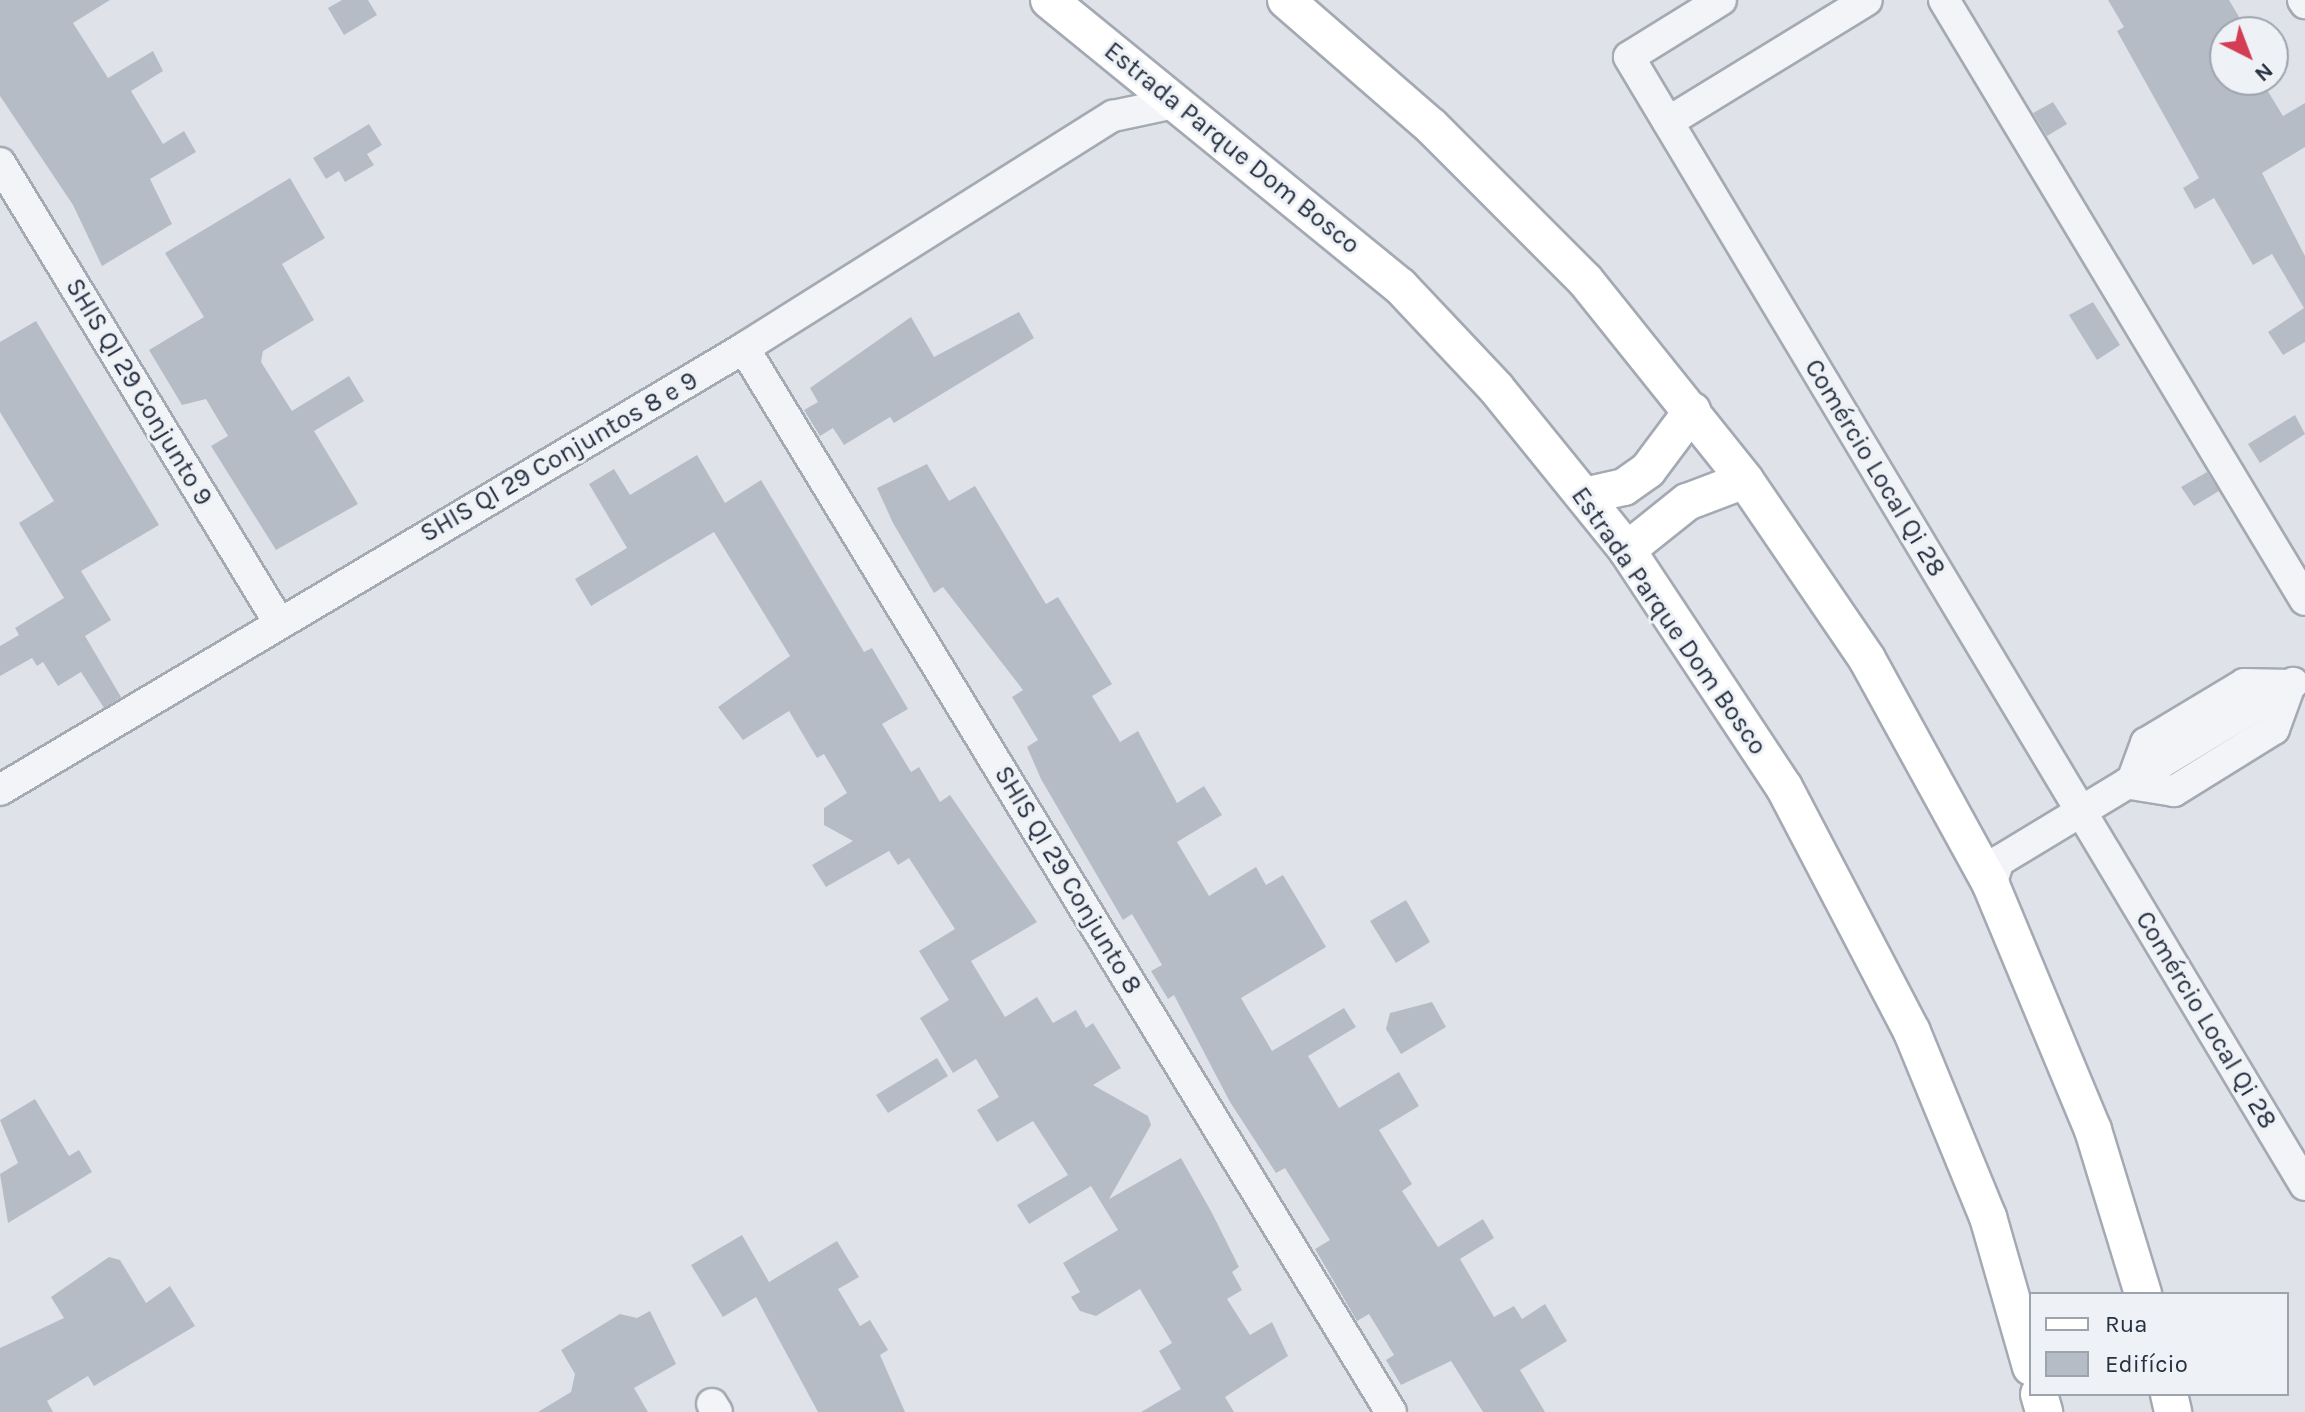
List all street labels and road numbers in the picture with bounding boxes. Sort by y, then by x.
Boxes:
street label: Estrada Parque Dom Bosco [1098,35,1366,261]
street label: SHIS QI 29 Conjunto 9 [59,273,219,511]
street label: Comércio Local Qi 28 [1798,354,1952,582]
street label: SHIS QI 29 Conjuntos 8 e 9 [415,365,703,549]
street label: Estrada Parque Dom Bosco [1565,481,1773,761]
street label: SHIS QI 29 Conjunto 8 [988,760,1148,1000]
street label: Comércio Local Qi 28 [2129,906,2283,1134]

